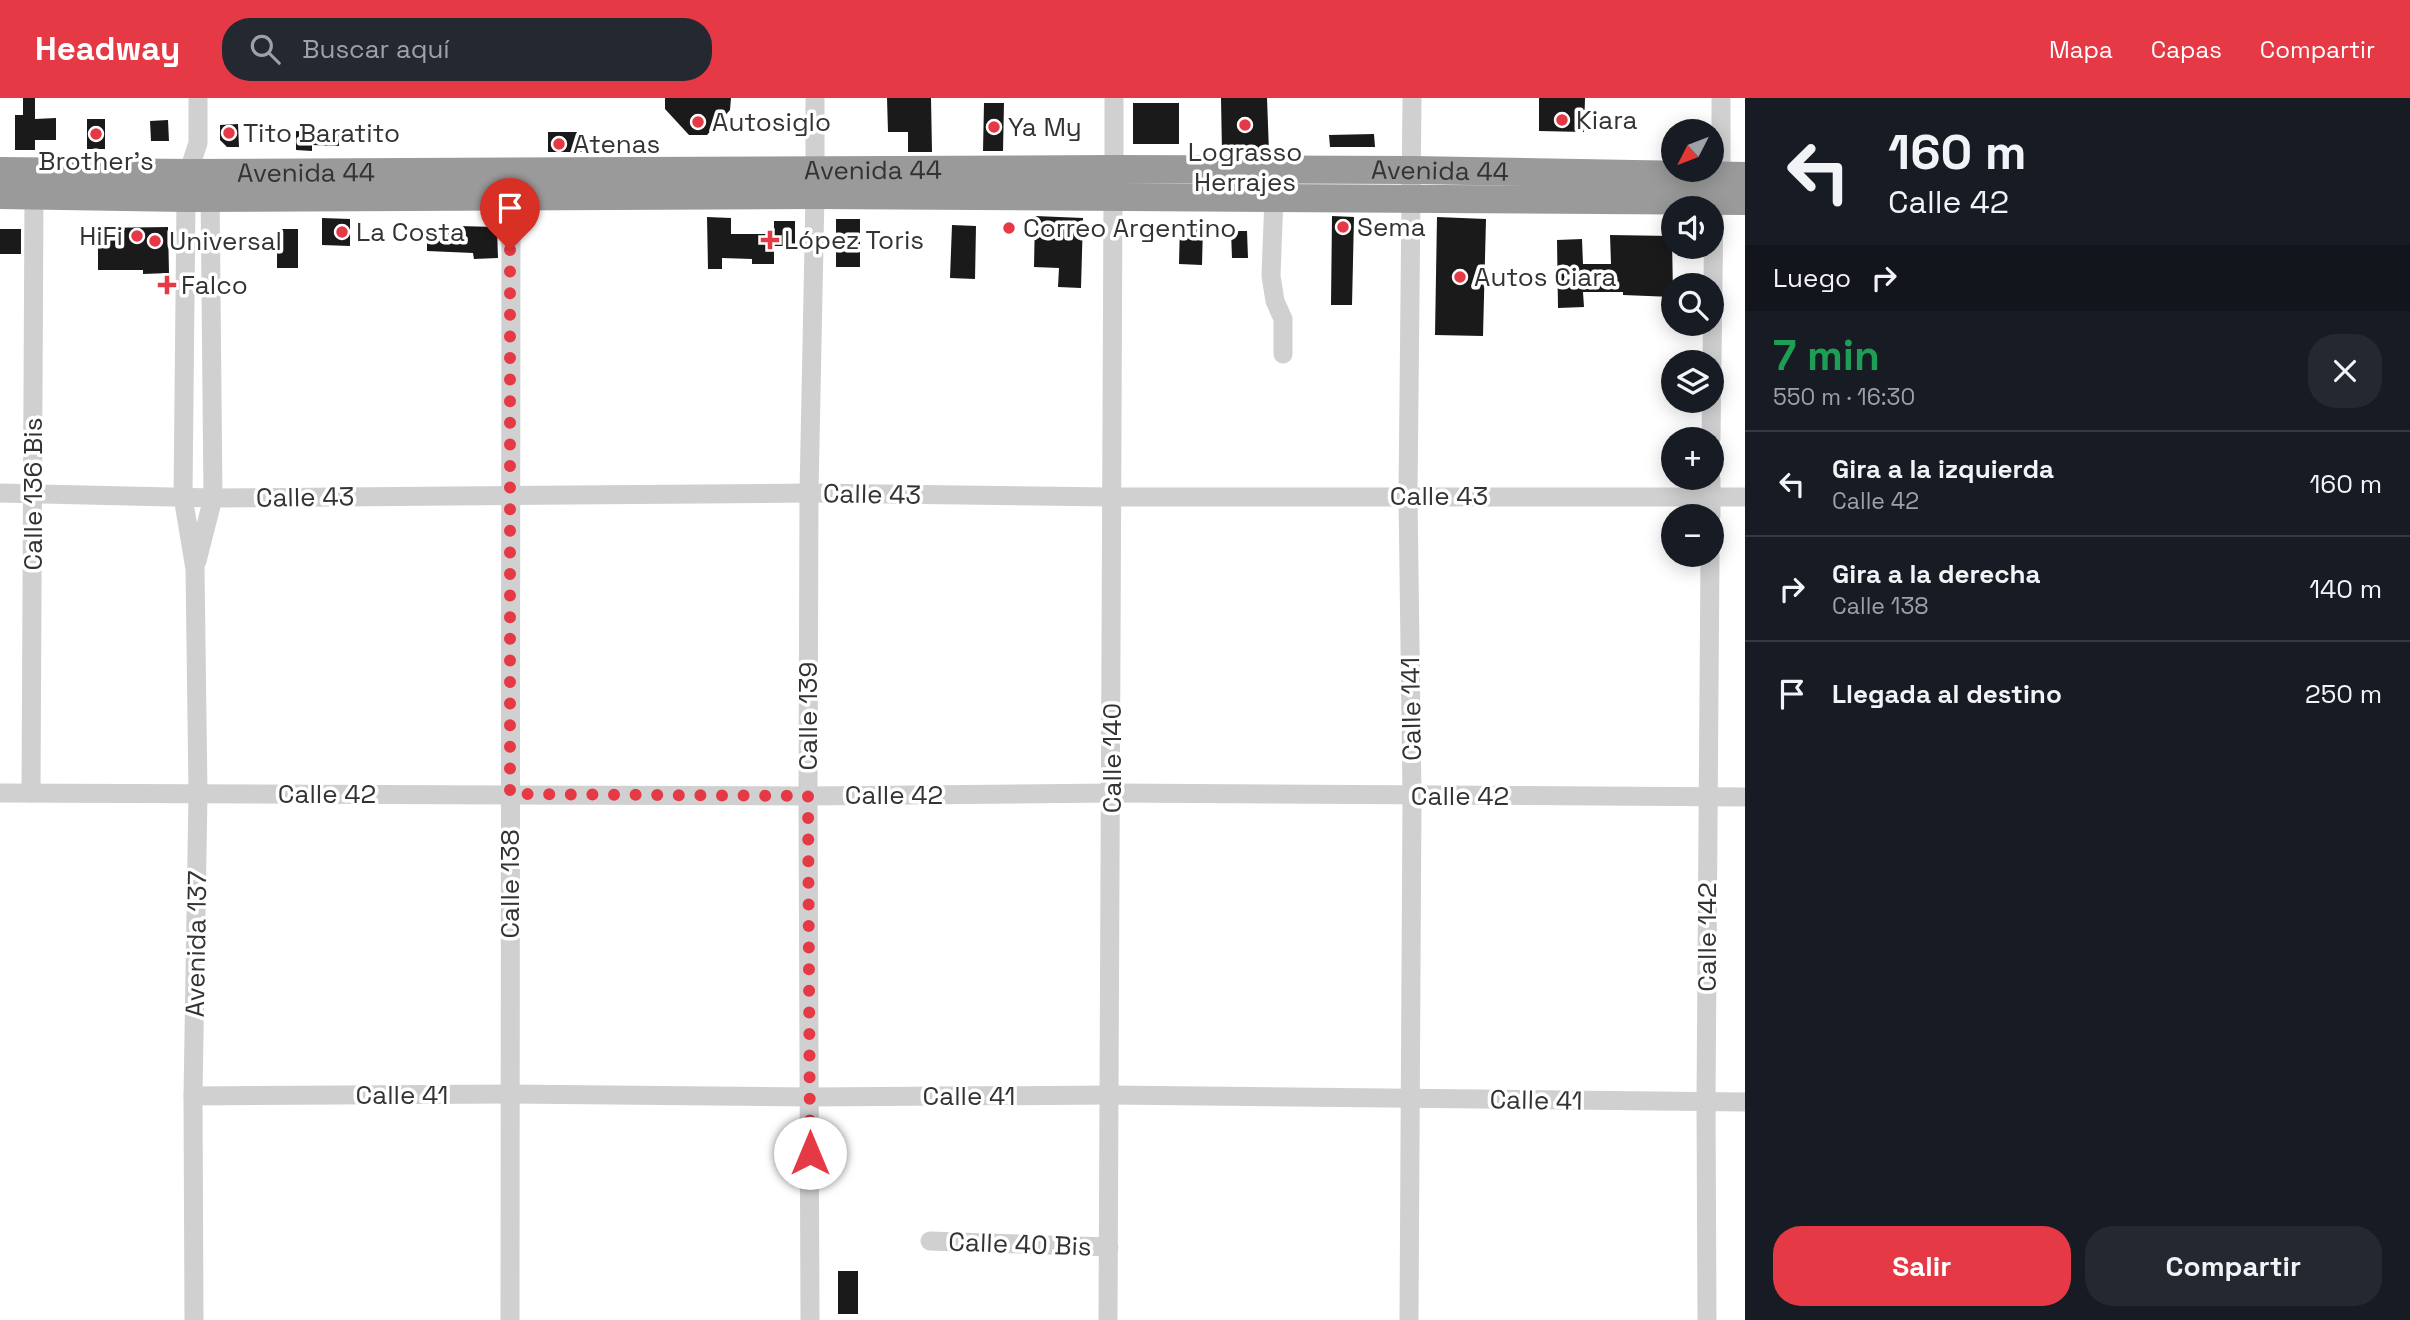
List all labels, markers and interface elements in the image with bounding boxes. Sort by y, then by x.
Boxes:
search box [222,18,712,81]
text: Headway [35,28,180,70]
icon: search [246,30,284,68]
text: Buscar aquí [302,32,450,66]
text: Mapa [2049,34,2113,65]
text: Capas [2151,34,2222,65]
text: Compartir [2260,34,2375,65]
place label: Kiara [1576,103,1638,137]
place label: Autosiglo [712,105,831,139]
place label: Ya My [1008,110,1082,144]
marker: Kiara [1554,112,1570,128]
marker: Autosiglo [690,114,706,130]
place label: Tito Baratito [243,116,400,150]
marker: Lograsso Herrajes [1237,117,1253,133]
marker: Ya My [986,119,1002,135]
north arrow [1661,119,1724,182]
map controls [1661,119,1724,567]
text: 160 m [1888,121,2026,183]
marker: Tito Baratito [221,125,237,141]
marker: Brother's [88,126,104,142]
icon: left [1773,126,1864,217]
place label: Atenas [573,127,660,161]
place label: Lograsso Herrajes [1188,135,1302,199]
marker: Atenas [551,136,567,152]
place label: Brother's [38,144,154,178]
street label: Avenida 44 [804,153,942,187]
street label: Avenida 44 [1371,153,1509,189]
street label: Avenida 44 [237,155,375,190]
pin [480,178,540,250]
text: Calle 42 [1888,182,2009,222]
icon: arrive [491,189,529,227]
button: sound [1661,196,1724,259]
place label: Sema [1357,210,1426,244]
place label: Correo Argentino [1023,211,1236,245]
place label: La Costa [356,215,465,249]
place label: HiFi [79,219,123,253]
marker: Sema [1335,219,1351,235]
marker: Correo Argentino [1001,220,1017,236]
place label: López Toris [784,223,924,257]
place label: Universal [169,224,282,258]
marker: La Costa [334,224,350,240]
marker: HiFi [129,228,145,244]
marker: López Toris [762,232,778,248]
marker: Universal [147,233,163,249]
icon: right [1865,259,1903,297]
place label: Autos Ciara [1474,260,1617,294]
text: Luego [1773,261,1851,295]
place label: Falco [181,268,248,302]
marker: Autos Ciara [1452,269,1468,285]
button: search [1661,273,1724,336]
marker: Falco [159,277,175,293]
text: 7 min [1773,329,1880,382]
button: close [2308,334,2382,408]
button: layers [1661,350,1724,413]
text: 550 m · 16:30 [1773,382,1915,412]
street label: Calle 136 Bis [16,418,50,570]
button: + [1661,427,1724,490]
text: Gira a la izquierda [1832,452,2054,486]
icon: left [1773,465,1811,503]
text: 160 m [2310,467,2382,501]
street label: Calle 43 [822,476,922,512]
street label: Calle 43 [255,479,355,515]
street label: Calle 43 [1390,479,1488,513]
text: Calle 42 [1832,486,1919,516]
button: − [1661,504,1724,567]
text: Gira a la derecha [1832,557,2041,591]
icon: right [1773,570,1811,608]
text: 140 m [2309,572,2382,606]
text: Calle 138 [1832,591,1929,621]
street label: Calle 141 [1393,657,1429,761]
street label: Calle 139 [791,662,825,770]
icon: arrive [1773,675,1811,713]
text: Llegada al destino [1832,677,2062,711]
text: 250 m [2305,677,2382,711]
street label: Calle 140 [1095,703,1129,813]
street label: Calle 42 [278,777,376,811]
street label: Calle 42 [845,778,943,812]
street label: Calle 42 [1411,779,1509,813]
street label: Calle 138 [493,829,527,939]
street label: Avenida 137 [178,870,214,1018]
street label: Calle 142 [1690,882,1724,992]
street label: Calle 41 [356,1078,448,1112]
street label: Calle 41 [923,1079,1015,1113]
street label: Calle 41 [1489,1082,1583,1118]
position arrow [773,1116,847,1190]
street label: Calle 40 Bis [948,1225,1092,1263]
button: Salir [1773,1226,2071,1306]
button: Compartir [2085,1226,2382,1306]

